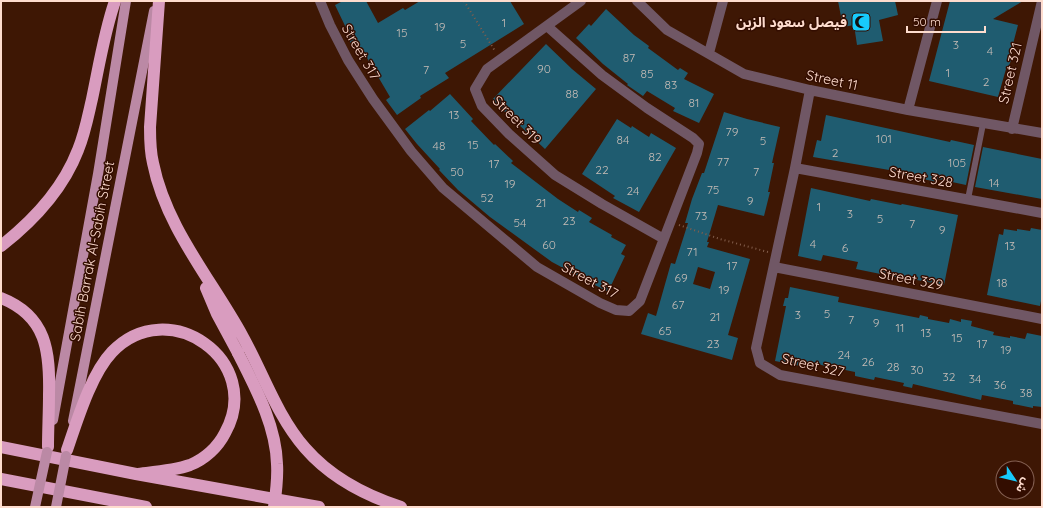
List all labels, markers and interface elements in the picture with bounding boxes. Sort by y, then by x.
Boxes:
scale bar [907,8,985,34]
mosque icon: فيصل سعود الزبن [850,11,872,33]
place label: فيصل سعود الزبن [736,13,847,31]
text: 50 m [913,14,941,29]
house number: 1 [502,15,506,30]
house number: 19 [434,19,446,34]
street label: Street 317 [338,21,384,83]
house number: 15 [397,25,407,40]
house number: 5 [460,36,466,51]
house number: 3 [953,37,959,52]
street label: Street 321 [994,41,1026,105]
house number: 4 [987,43,993,58]
house number: 87 [623,50,635,65]
house number: 90 [537,61,551,76]
house number: 7 [423,62,429,77]
house number: 1 [946,65,950,80]
house number: 85 [640,66,654,81]
street label: Street 11 [804,66,860,94]
house number: 2 [983,74,990,89]
house number: 83 [665,77,677,92]
house number: 88 [566,86,578,101]
street label: Street 319 [489,92,546,149]
house number: 81 [689,95,699,110]
house number: 13 [449,107,459,122]
house number: 79 [726,124,739,139]
house number: 101 [876,131,892,146]
house number: 84 [617,132,629,147]
house number: 5 [760,133,766,148]
house number: 15 [468,137,478,152]
house number: 48 [433,138,445,153]
house number: 2 [832,145,839,160]
house number: 82 [648,149,662,164]
house number: 77 [717,154,729,169]
house number: 105 [948,155,966,170]
house number: 17 [489,156,499,171]
street label: Sabih Barrak Al-Sabih Street [66,159,118,343]
house number: 22 [595,162,609,177]
street label: Street 328 [888,163,954,191]
house number: 50 [450,164,464,179]
house number: 7 [753,164,759,179]
house number: 14 [989,175,999,190]
house number: 19 [504,176,516,191]
house number: 75 [707,182,719,197]
house number: 24 [627,183,639,198]
house number: 52 [480,190,494,205]
house number: 9 [747,193,754,208]
house number: 21 [535,195,547,210]
house number: 1 [817,199,821,214]
house number: 3 [847,206,853,221]
house number: 73 [695,208,707,223]
house number: 5 [877,211,883,226]
house number: 23 [563,213,575,228]
house number: 54 [514,215,526,230]
house number: 7 [909,216,915,231]
house number: 9 [939,222,946,237]
house number: 4 [810,236,816,251]
house number: 60 [542,237,556,252]
house number: 13 [1005,238,1015,253]
house number: 6 [842,240,849,255]
house number: 71 [686,244,698,259]
street label: Street 317 [558,258,622,302]
house number: 17 [727,258,737,273]
street label: Street 329 [877,264,945,294]
house number: 69 [674,270,688,285]
house number: 18 [997,275,1007,290]
house number: 19 [718,282,730,297]
house number: 67 [672,297,684,312]
house number: 5 [824,306,830,321]
house number: 3 [795,307,801,322]
house number: 21 [709,309,721,324]
house number: 7 [848,312,854,327]
house number: 9 [873,315,880,330]
house number: 11 [896,320,904,335]
house number: 65 [659,323,672,338]
house number: 13 [921,325,931,340]
house number: 15 [952,330,962,345]
house number: 23 [707,336,719,351]
house number: 17 [977,336,987,351]
house number: 19 [1000,342,1012,357]
house number: 24 [838,347,850,362]
street label: Street 327 [780,349,846,381]
house number: 26 [861,354,875,369]
house number: 28 [886,359,900,374]
house number: 30 [910,362,924,377]
house number: 32 [943,369,956,384]
house number: 34 [969,371,981,386]
house number: 36 [994,377,1007,392]
house number: 38 [1020,385,1032,400]
north arrow [995,460,1035,500]
text: ش [1013,476,1033,496]

